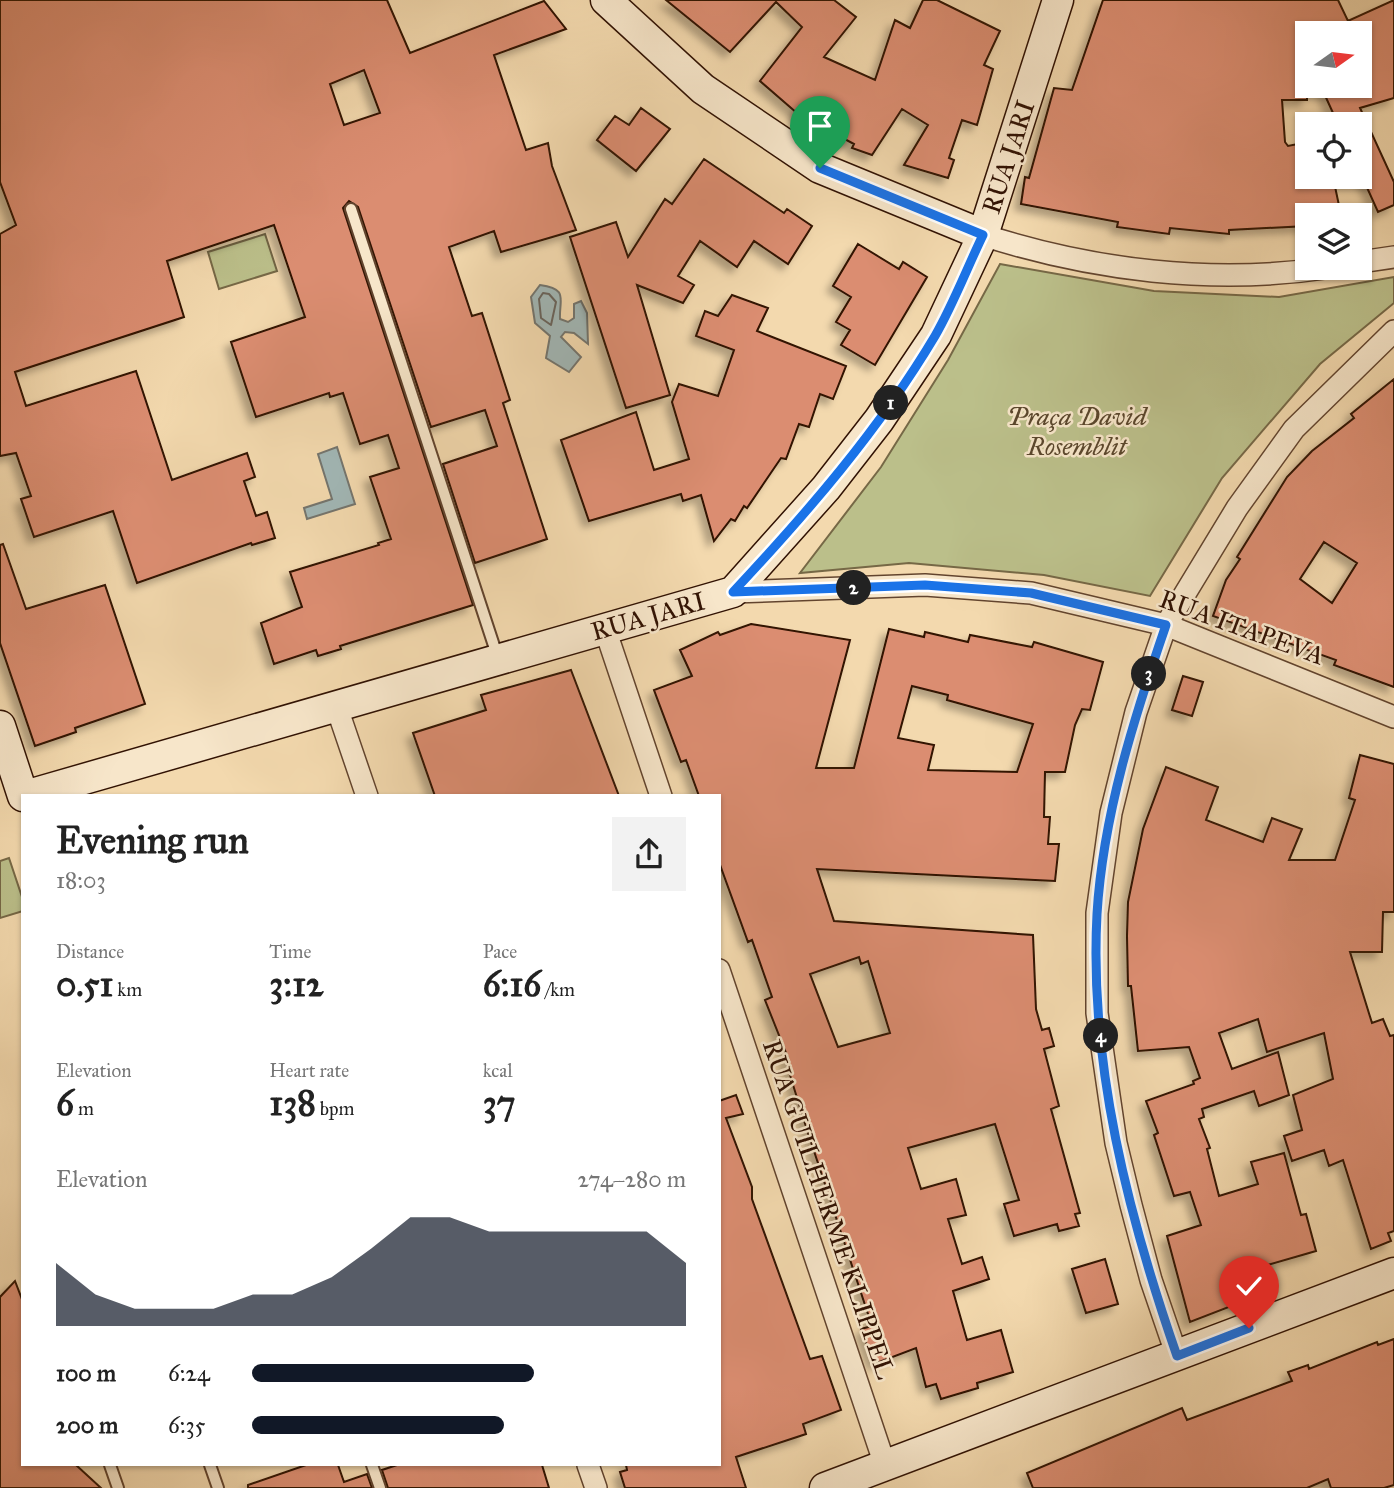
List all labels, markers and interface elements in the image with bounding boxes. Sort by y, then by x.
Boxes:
north arrow [1295,21,1372,98]
map controls [1295,21,1372,280]
pin [790,96,850,168]
street label: RUA JARI [975,96,1041,218]
icon: arrive [801,107,839,145]
button: locate [1295,112,1372,189]
button: layers [1295,203,1372,280]
pin: 1 [874,386,908,420]
text: 1 [887,391,894,414]
park label: Praça David Rosemblit [1007,400,1148,462]
pin: 2 [836,570,872,606]
text: 2 [849,576,858,599]
street label: RUA ITAPEVA [1155,582,1329,672]
street label: RUA JARI [587,584,709,648]
pin: 3 [1132,656,1166,692]
text: 3 [1145,662,1152,685]
text: Evening run [56,817,249,863]
button: share [612,817,686,891]
text: 18:03 [56,866,106,894]
text: Distance [56,940,124,963]
text: Time [269,940,311,963]
text: Pace [483,940,517,963]
text: 0.51 [56,963,113,1006]
text: 3:12 [269,963,323,1006]
text: 6:16 [483,963,541,1006]
text: km [113,978,142,1001]
text: /km [541,978,575,1001]
pin: 4 [1084,1018,1118,1054]
text: 4 [1095,1024,1106,1047]
street label: RUA GUILHERME KLIPPEL [756,1035,902,1383]
text: Elevation [56,1059,131,1082]
text: Heart rate [269,1059,349,1082]
text: kcal [483,1059,513,1082]
text: 6 [56,1082,74,1125]
text: 138 [269,1082,316,1125]
text: 37 [483,1082,515,1125]
text: m [74,1097,94,1120]
text: bpm [316,1097,354,1120]
text: Elevation [56,1165,147,1193]
text: 274–280 m [577,1165,686,1193]
pin [1219,1256,1279,1328]
icon: check [1230,1267,1268,1305]
text: 100 m [56,1359,116,1387]
text: 6:24 [168,1359,210,1387]
text: 200 m [56,1411,118,1439]
text: 6:35 [168,1411,205,1439]

